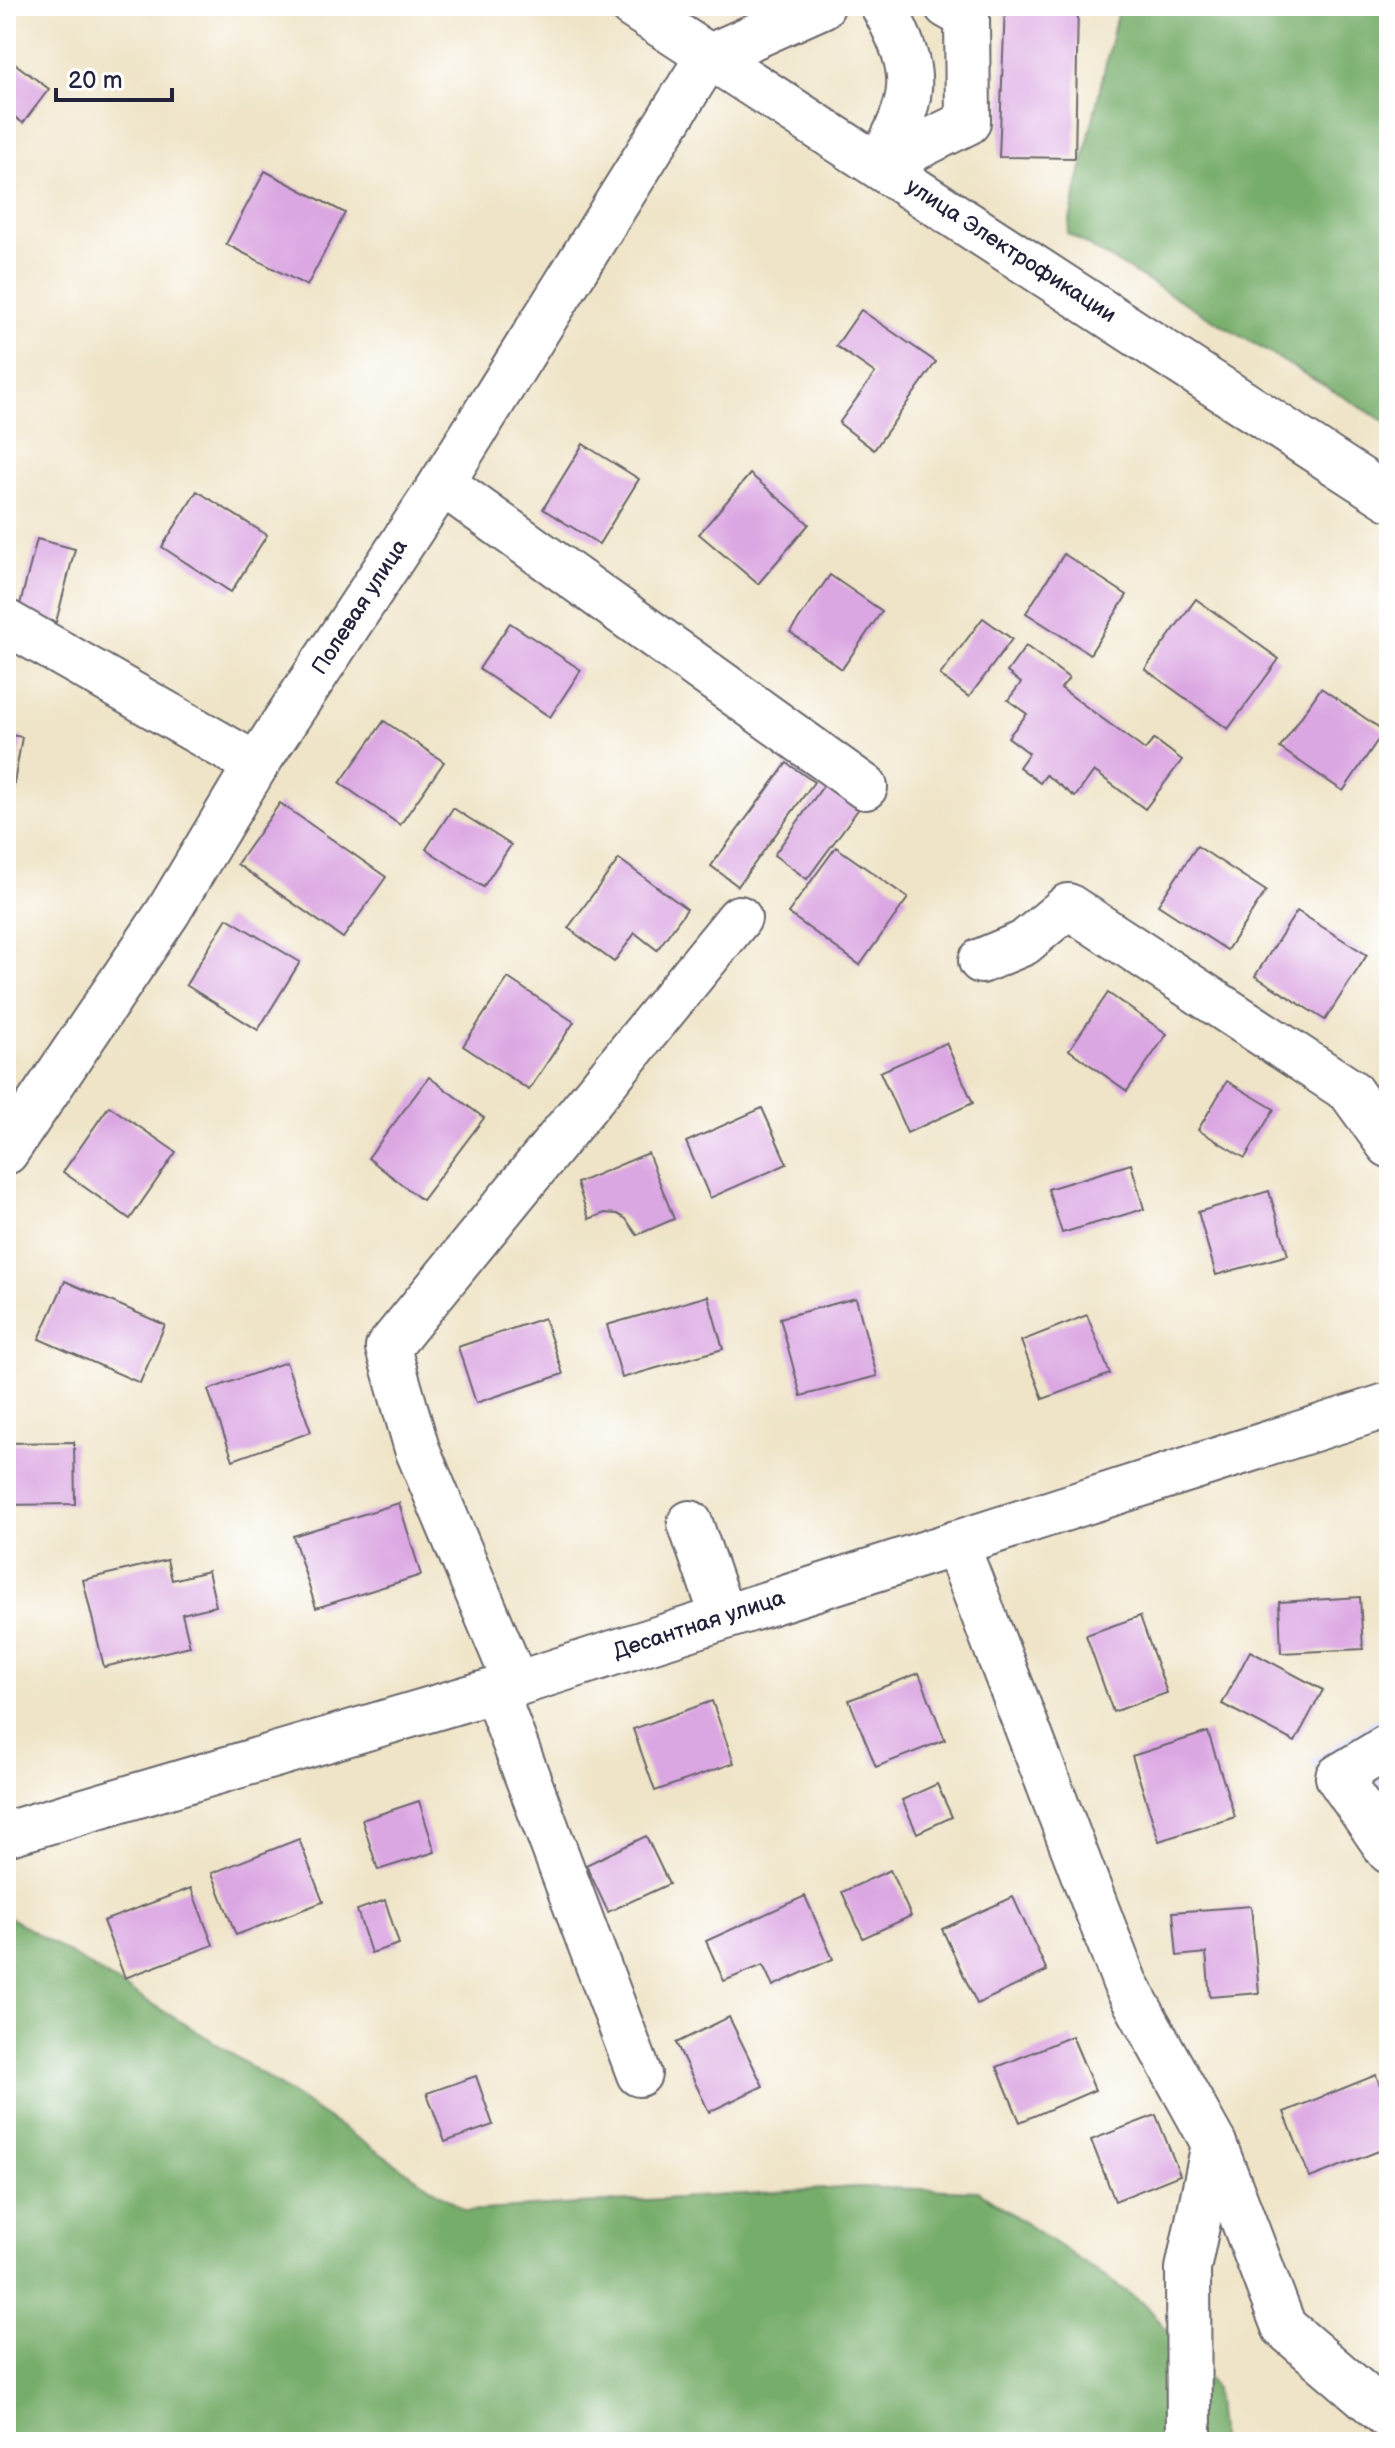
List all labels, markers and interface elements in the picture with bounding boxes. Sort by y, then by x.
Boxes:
scale bar [56,52,172,102]
text: 20 m [68,66,123,95]
street label: улица Электрофикации [901,173,1121,329]
street label: Полевая улица [306,534,414,680]
street label: Десантная улица [610,1585,788,1665]

